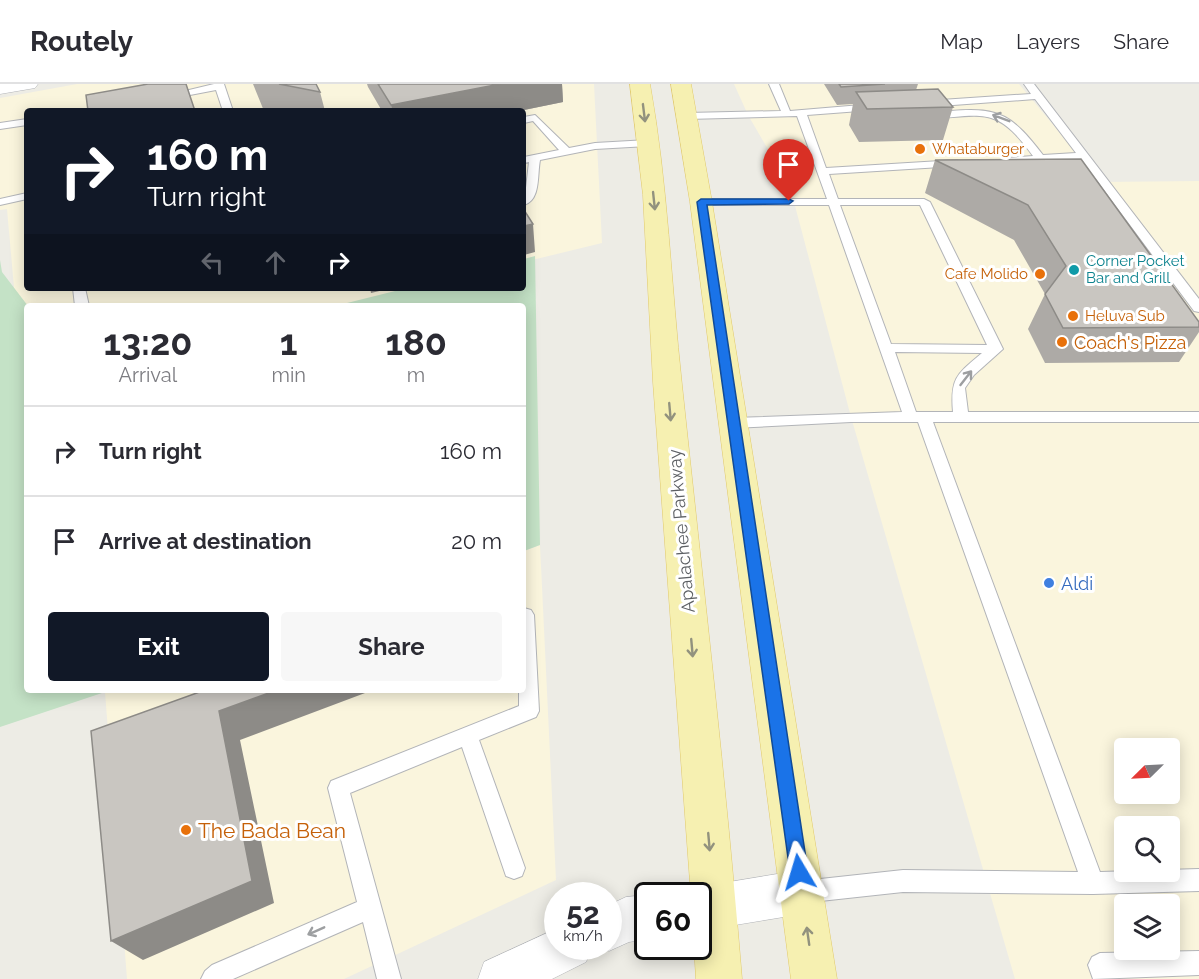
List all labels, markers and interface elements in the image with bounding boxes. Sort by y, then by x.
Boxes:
text: Routely [30,25,133,58]
text: Map [940,29,983,54]
text: Layers [1016,29,1080,54]
text: Share [1113,29,1169,54]
one-way arrow [639,103,650,123]
one-way arrow [992,112,1010,123]
text: 160 m [147,131,268,180]
icon: right [48,132,126,210]
pin [763,139,814,201]
place label: Whataburger [932,140,1025,158]
marker: Whataburger [913,142,927,156]
icon: arrive [772,148,805,181]
text: Turn right [147,181,266,212]
one-way arrow [649,191,660,210]
icon: left [196,246,229,279]
icon: ahead [259,246,292,279]
icon: right [322,246,355,279]
place label: Corner Pocket Bar and Grill [1086,252,1184,287]
marker: Corner Pocket Bar and Grill [1067,263,1081,277]
place label: Cafe Molido [945,265,1028,283]
marker: Cafe Molido [1033,267,1047,281]
place label: Heluva Sub [1085,307,1165,325]
marker: Heluva Sub [1066,309,1080,323]
text: 13:20 [103,321,192,363]
text: 1 [280,321,298,363]
text: 180 [385,321,447,363]
place label: Coach's Pizza [1074,332,1186,353]
marker: Coach's Pizza [1055,335,1069,349]
text: Arrival [118,363,177,387]
text: min [272,363,306,387]
text: m [407,363,425,387]
one-way arrow [959,370,972,386]
one-way arrow [665,402,676,422]
icon: right [48,435,81,468]
text: Turn right [99,438,202,464]
text: 160 m [440,438,502,464]
street label: Apalachee Parkway [663,448,699,614]
icon: arrive [48,525,81,558]
text: Arrive at destination [99,528,312,554]
text: 20 m [451,528,502,554]
place label: Aldi [1061,573,1093,594]
marker: Aldi [1042,576,1056,590]
button: Exit [48,612,269,681]
button: Share [281,612,502,681]
one-way arrow [687,638,698,658]
north arrow [1114,738,1180,804]
map controls [1114,738,1180,960]
button: search [1114,816,1180,882]
place label: The Bada Bean [198,818,346,843]
marker: The Bada Bean [179,823,193,837]
one-way arrow [704,832,715,852]
position arrow [767,840,831,904]
speed limit sign: 60 [634,882,712,960]
button: layers [1114,894,1180,960]
text: 52 [566,896,600,931]
one-way arrow [307,926,325,937]
one-way arrow [802,926,813,946]
text: km/h [563,927,603,945]

